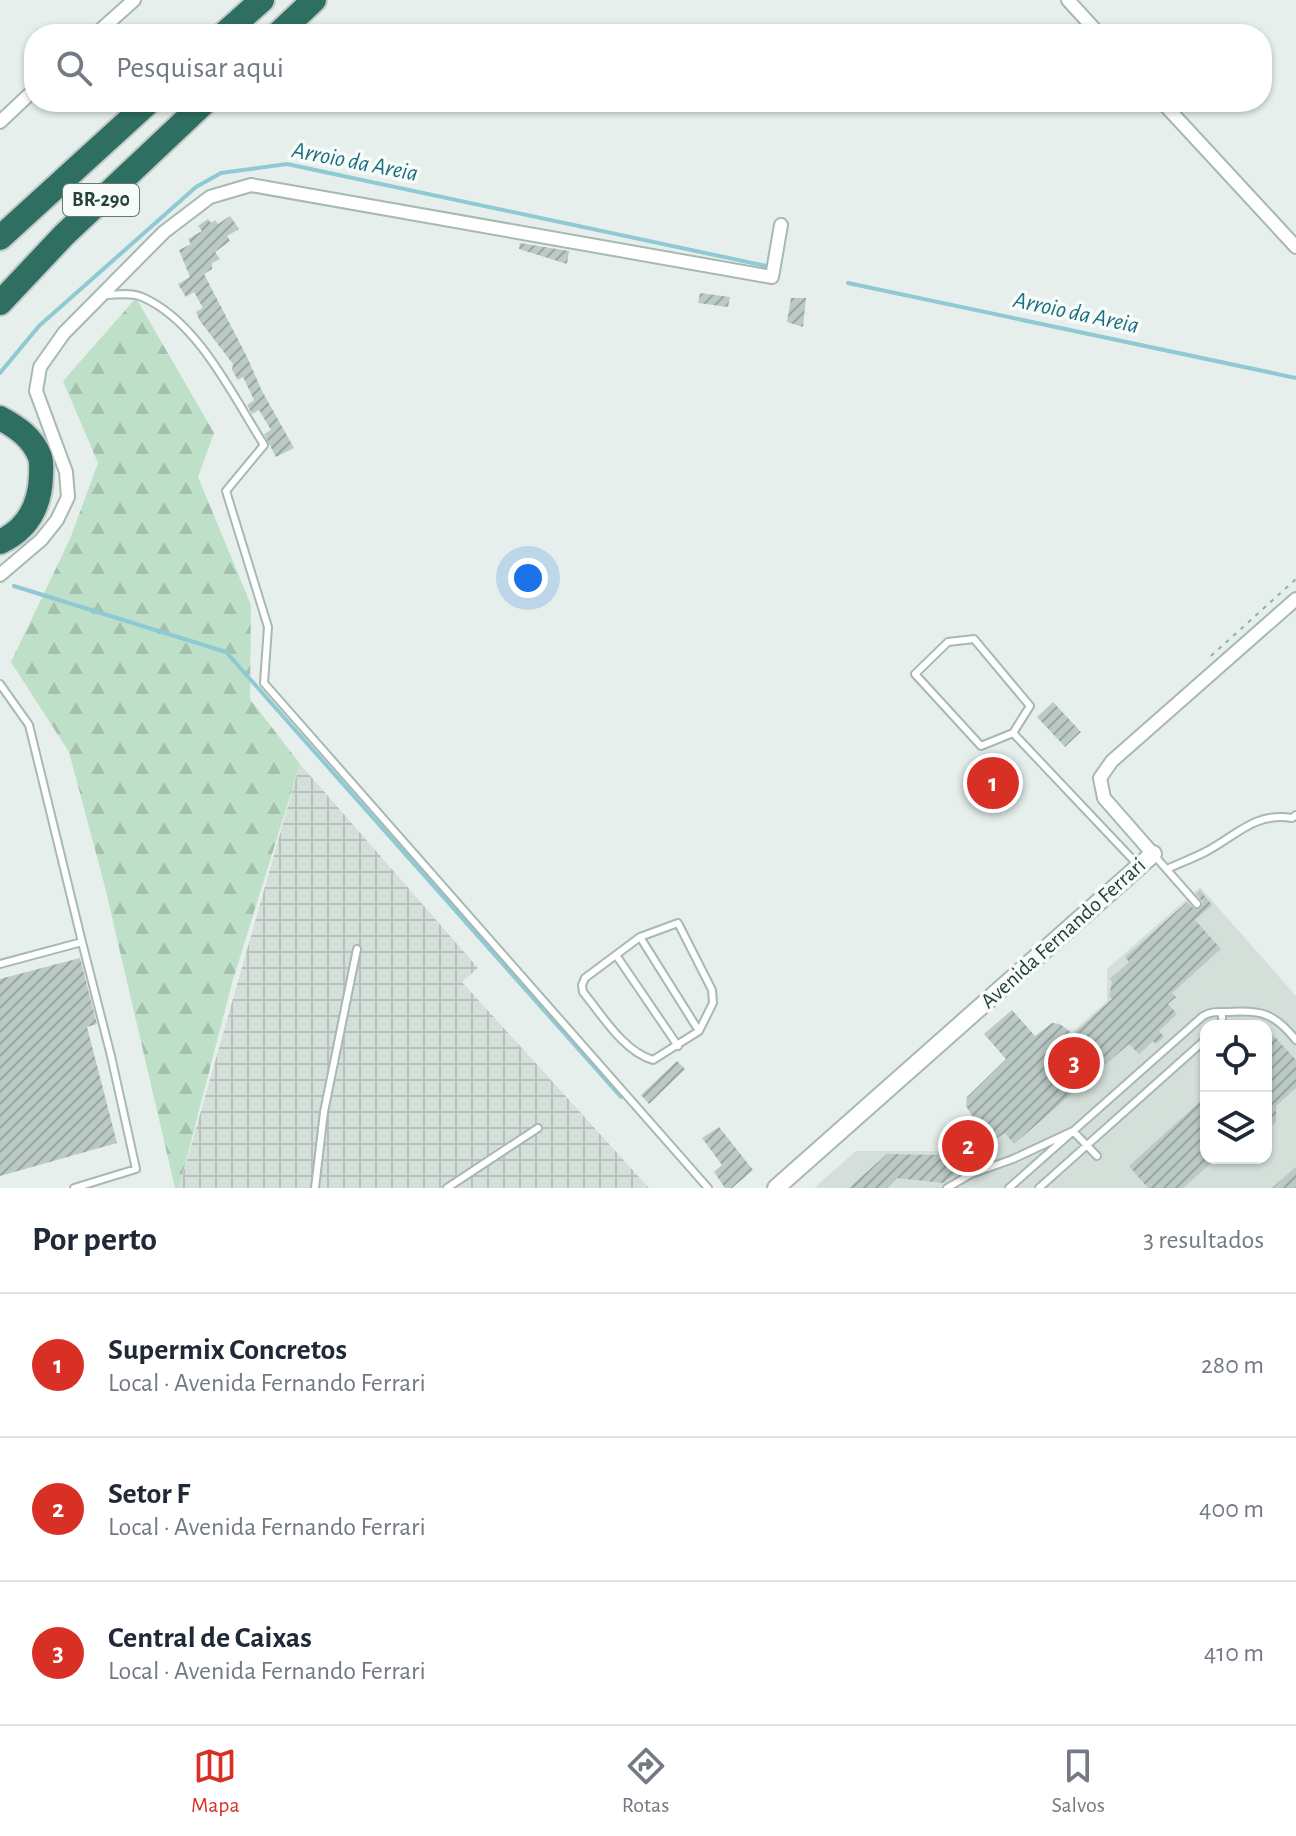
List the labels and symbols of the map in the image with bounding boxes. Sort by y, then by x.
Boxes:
water label: Arroio da Areia [289,138,420,186]
road number: BR-290 [63,184,139,216]
water label: Arroio da Areia [1010,288,1141,338]
your location [508,558,548,598]
pin: 1 [967,753,1019,813]
street label: Avenida Fernando Ferrari [976,854,1150,1012]
pin: 3 [1048,1033,1100,1093]
pin: 2 [942,1116,994,1176]

